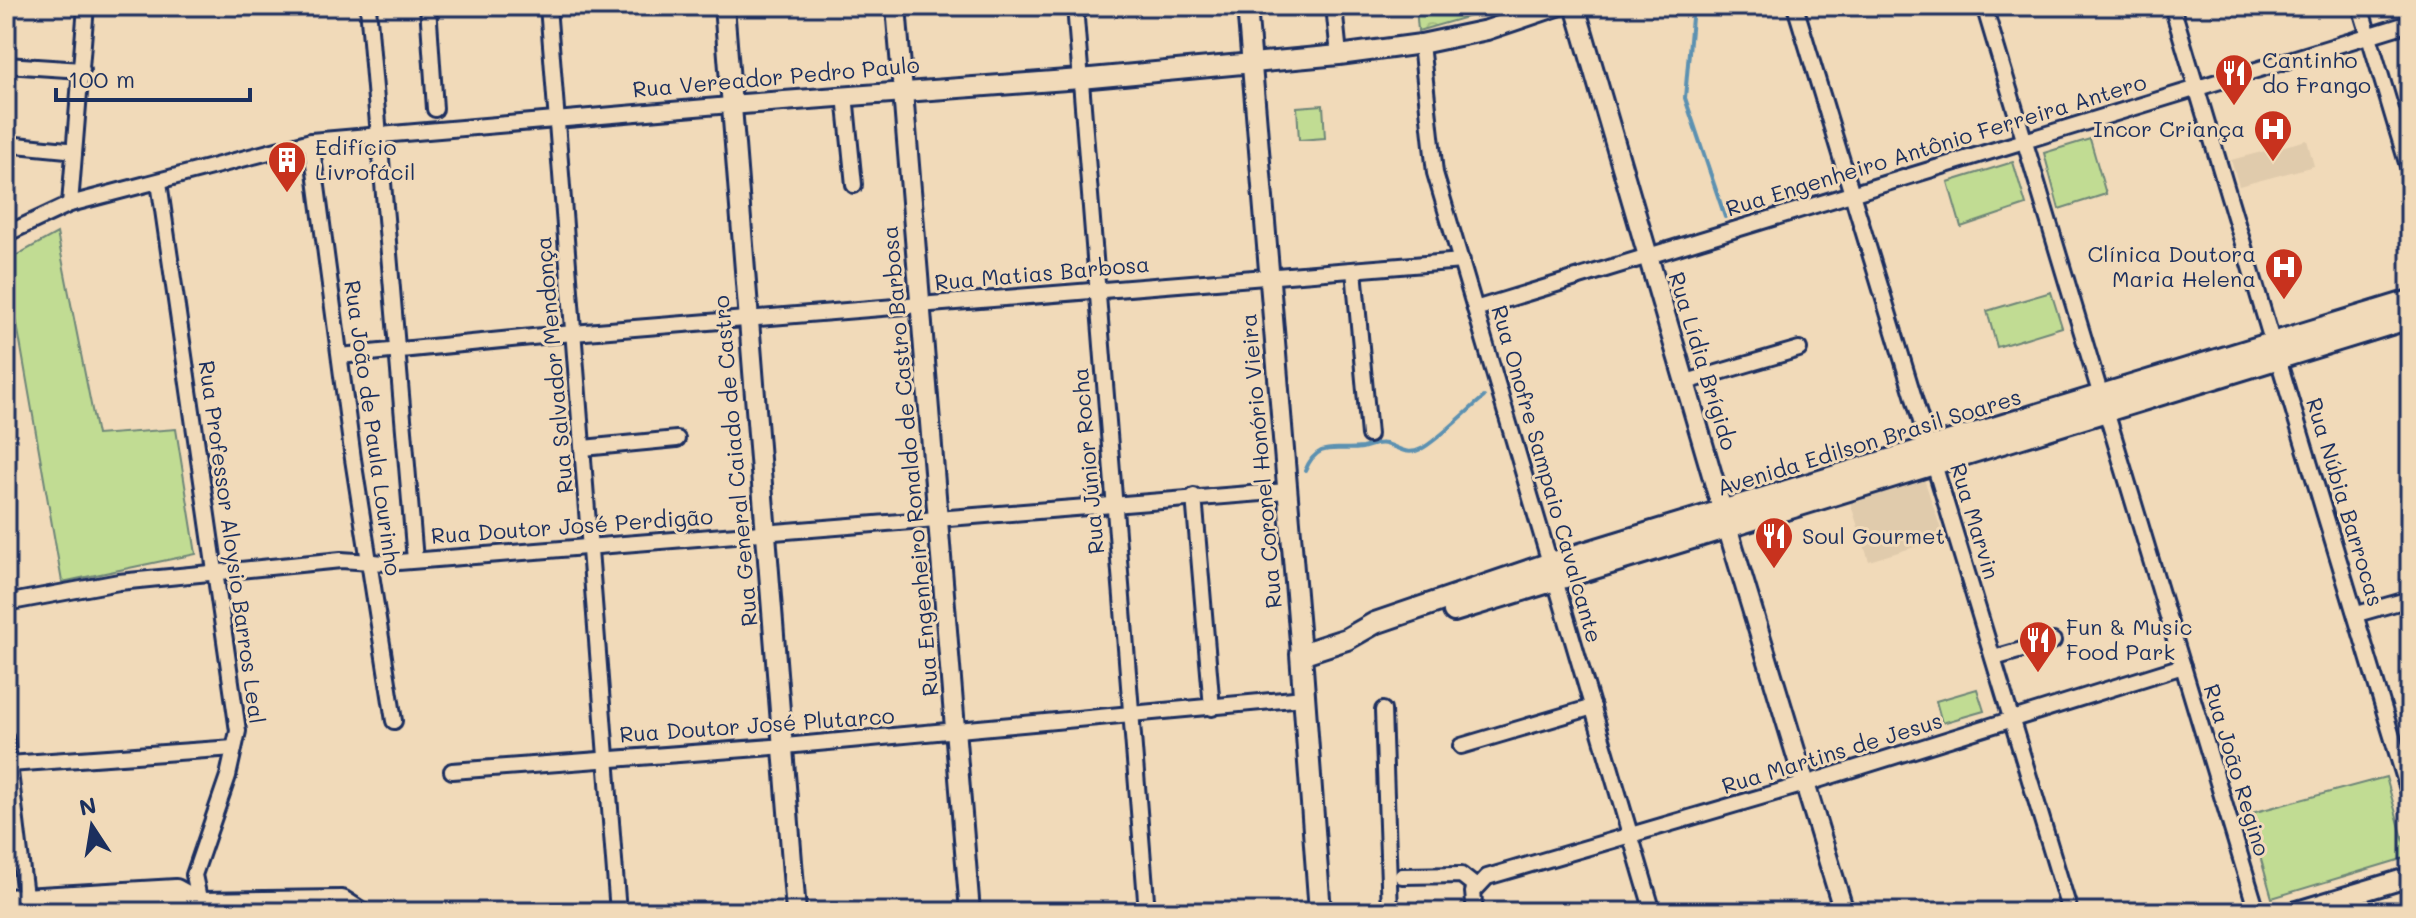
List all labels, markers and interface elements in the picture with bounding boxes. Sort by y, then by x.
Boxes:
place label: Cantinho do Frango [2262,45,2371,99]
street label: Rua Vereador Pedro Paulo [631,50,921,103]
scale bar [56,52,250,102]
restaurant icon: Cantinho do Frango [2213,52,2255,107]
text: 100 m [68,63,135,94]
street label: Rua Engenheiro Antônio Ferreira Antero [1722,67,2150,222]
hospital icon: Incor Criança [2252,108,2294,163]
place label: Incor Criança [2093,114,2245,143]
place label: Edifício Livrofácil [315,132,416,186]
building icon: Edifício Livrofácil [266,139,308,194]
street label: Rua Engenheiro Ronaldo de Castro Barbosa [874,225,945,697]
street label: Rua Salvador Mendonça [528,235,579,495]
place label: Clínica Doutora Maria Helena [2088,239,2256,293]
hospital icon: Clínica Doutora Maria Helena [2263,246,2305,301]
street label: Rua Matias Barbosa [933,249,1151,296]
street label: Rua Lídia Brígido [1663,268,1744,453]
street label: Rua João de Paula Lourinho [338,278,409,577]
street label: Rua General Caiado de Castro [706,294,763,628]
street label: Rua Onofre Sampaio Cavalcante [1485,302,1610,646]
street label: Rua Coronel Honório Vieira [1233,312,1288,610]
street label: Rua Professor Aloysio Barros Leal [193,358,272,725]
street label: Rua Júnior Rocha [1065,367,1110,556]
street label: Avenida Edilson Brasil Soares [1713,381,2024,502]
street label: Rua Núbia Barrocas [2300,394,2391,610]
street label: Rua Marvin [1944,459,2007,582]
street label: Rua Doutor José Perdigão [430,501,714,550]
restaurant icon: Soul Gourmet [1753,515,1795,570]
place label: Soul Gourmet [1802,521,1945,550]
place label: Fun & Music Food Park [2066,612,2192,666]
restaurant icon: Fun & Music Food Park [2017,619,2059,674]
street label: Rua João Regino [2198,680,2277,859]
street label: Rua Doutor José Plutarco [618,700,896,749]
street label: Rua Martins de Jesus [1718,705,1946,800]
north arrow [52,786,132,866]
text: N [77,790,99,822]

